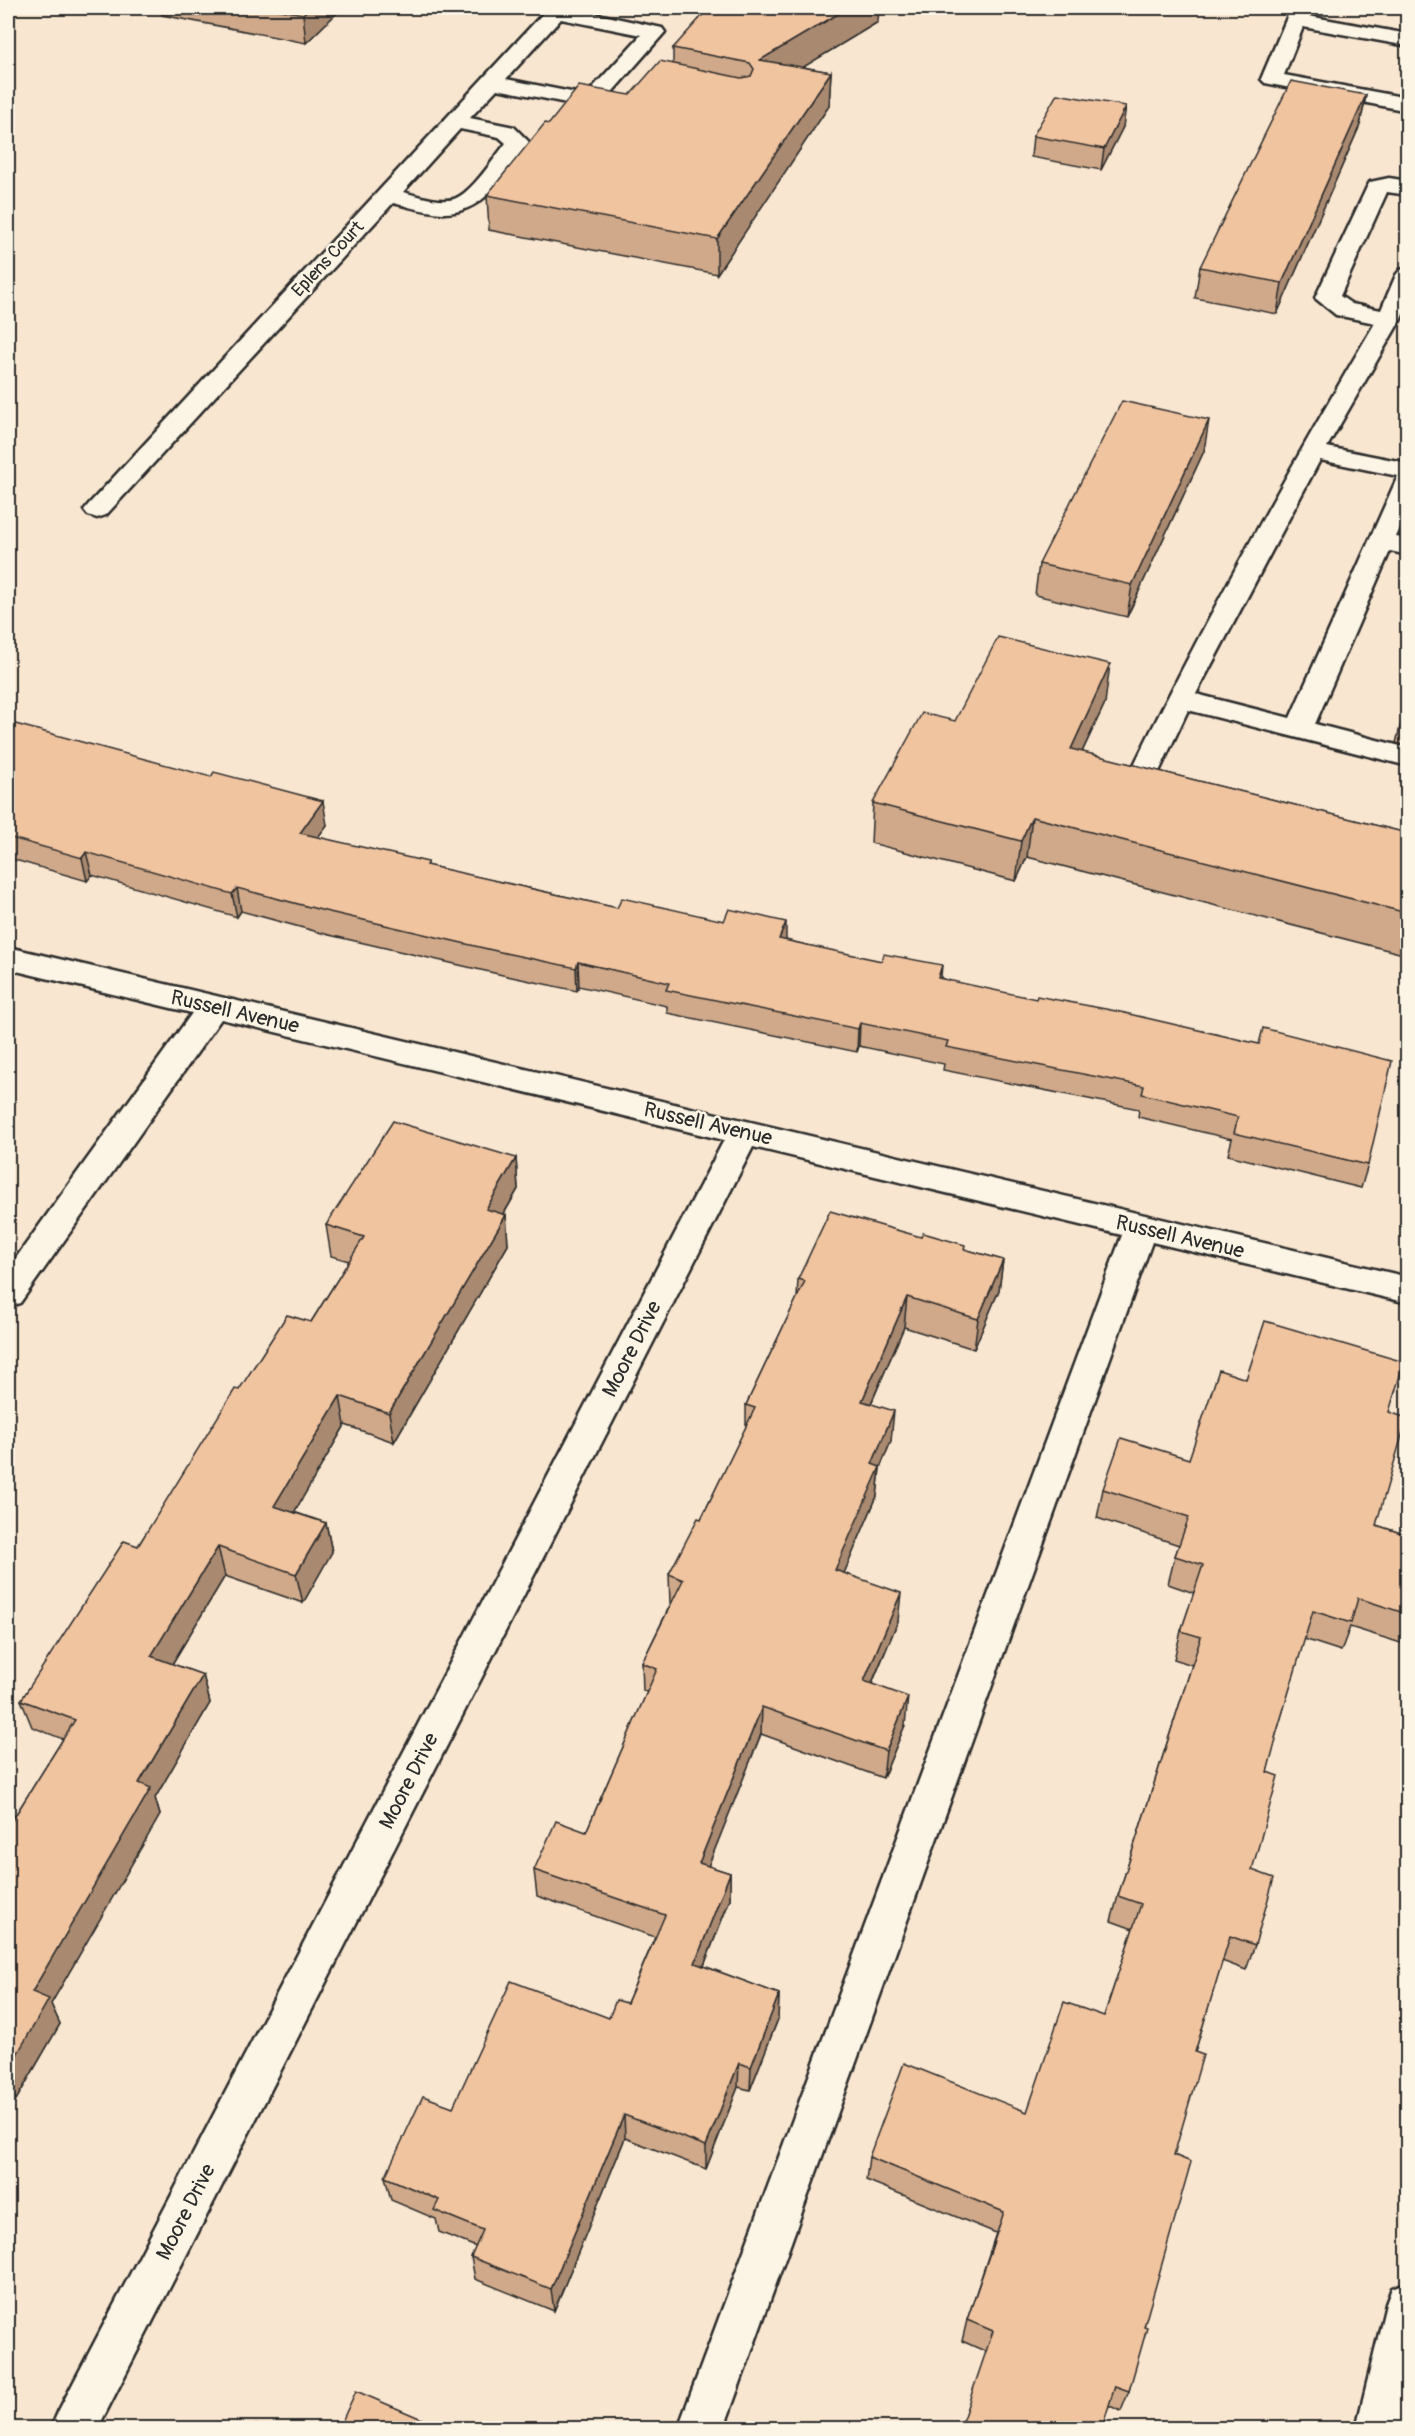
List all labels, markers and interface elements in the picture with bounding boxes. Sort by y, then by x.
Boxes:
street label: Eplens Court [287,216,370,302]
street label: Russell Avenue [168,984,302,1040]
street label: Russell Avenue [641,1096,775,1152]
street label: Russell Avenue [1113,1209,1247,1265]
street label: Moore Drive [596,1296,668,1402]
street label: Moore Drive [373,1728,445,1834]
street label: Moore Drive [150,2159,222,2265]

